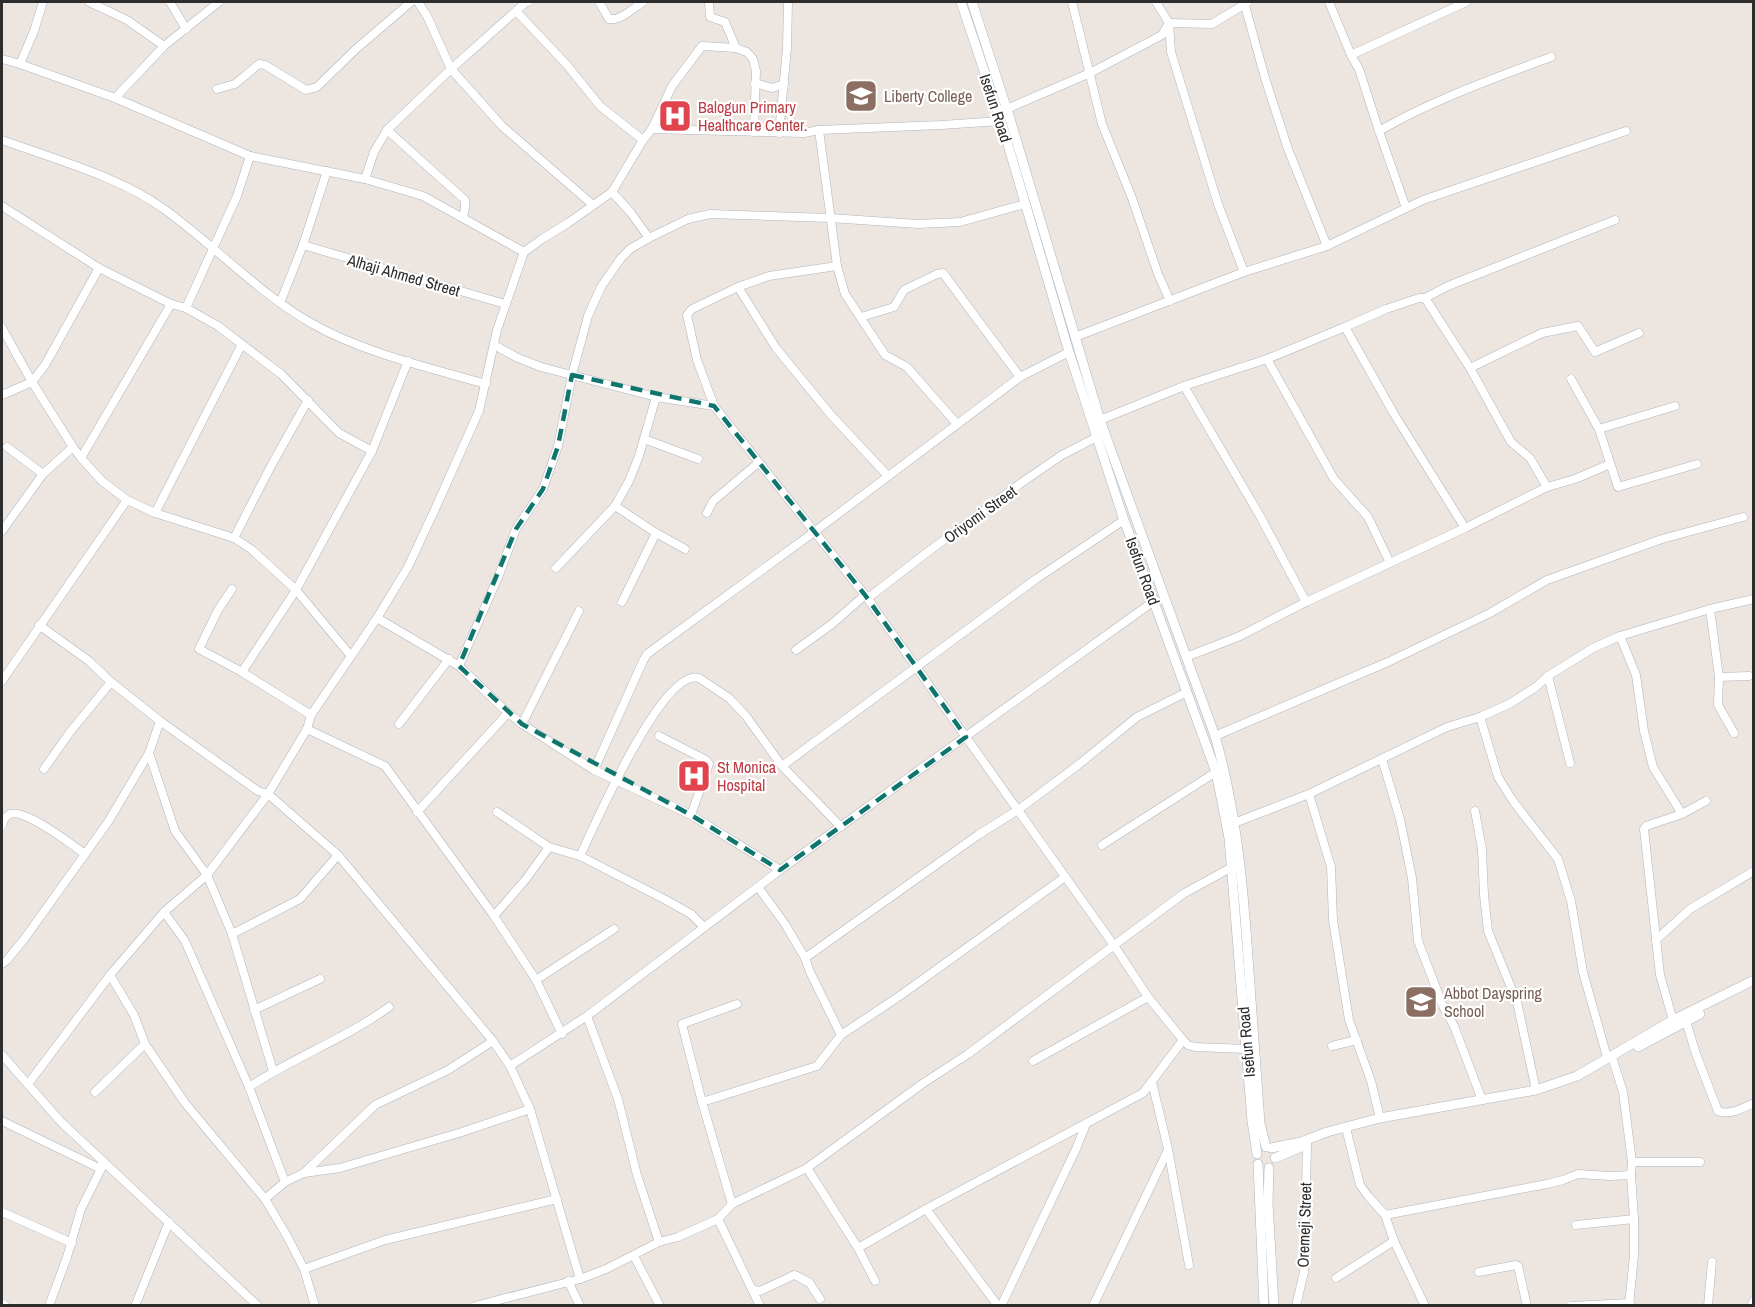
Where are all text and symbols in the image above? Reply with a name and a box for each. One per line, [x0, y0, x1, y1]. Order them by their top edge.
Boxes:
street label: Isefun Road [975, 71, 1017, 145]
school or university icon: Liberty College [843, 78, 879, 114]
place label: Liberty College [884, 85, 972, 107]
place label: Balogun Primary Healthcare Center. [698, 96, 807, 136]
hospital icon: Balogun Primary Healthcare Center. [657, 98, 693, 134]
street label: Alhaji Ahmed Street [344, 248, 463, 302]
street label: Oriyomi Street [939, 480, 1021, 548]
street label: Isefun Road [1121, 534, 1165, 608]
place label: St Monica Hospital [717, 756, 777, 796]
hospital icon: St Monica Hospital [676, 758, 712, 794]
place label: Abbot Dayspring School [1443, 982, 1542, 1022]
school or university icon: Abbot Dayspring School [1403, 984, 1439, 1020]
street label: Isefun Road [1232, 1006, 1260, 1078]
street label: Oremeji Street [1292, 1182, 1316, 1268]

